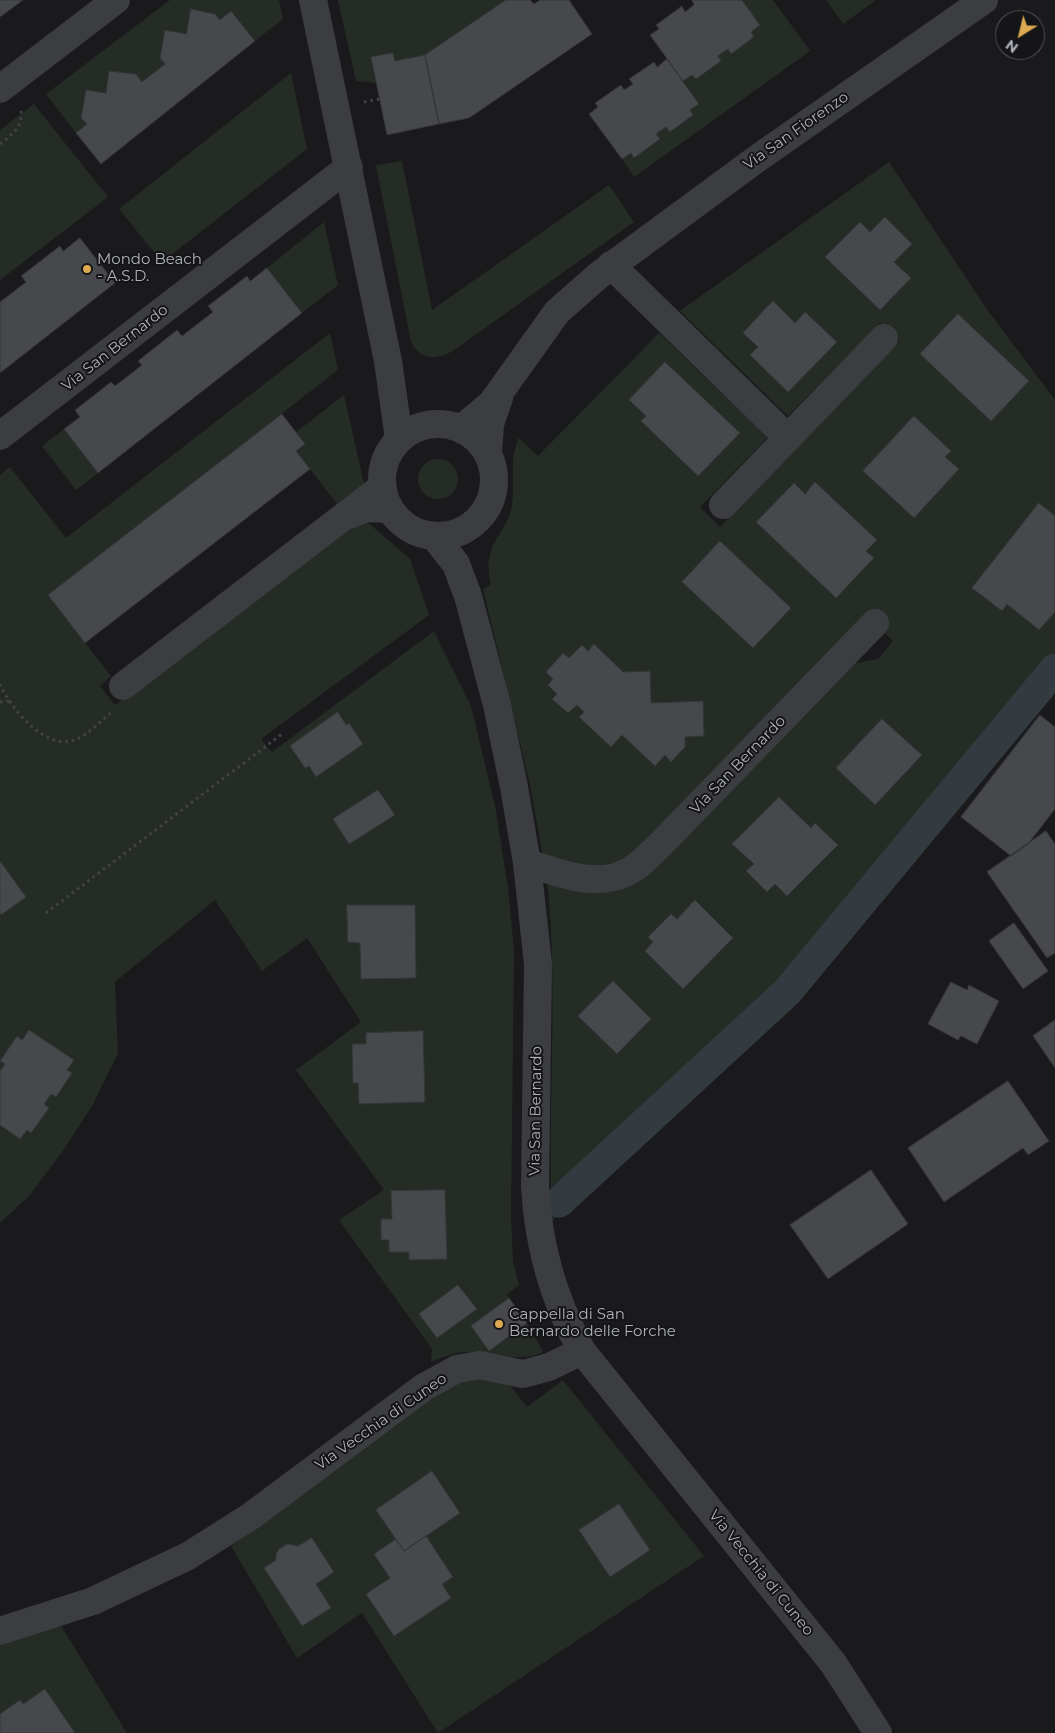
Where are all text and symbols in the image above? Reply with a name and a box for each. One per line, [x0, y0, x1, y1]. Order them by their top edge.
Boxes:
north arrow [995, 10, 1045, 60]
text: N [1002, 36, 1022, 57]
street label: Via San Fiorenzo [740, 88, 852, 174]
place label: Mondo Beach - A.S.D. [97, 251, 202, 286]
marker: Mondo Beach - A.S.D. [81, 263, 93, 275]
street label: Via San Bernardo [58, 301, 172, 395]
street label: Via San Bernardo [686, 712, 790, 818]
street label: Via San Bernardo [526, 1046, 546, 1176]
place label: Cappella di San Bernardo delle Forche [509, 1306, 676, 1341]
marker: Cappella di San Bernardo delle Forche [493, 1318, 505, 1330]
street label: Via Vecchia di Cuneo [312, 1370, 450, 1474]
street label: Via Vecchia di Cuneo [705, 1507, 817, 1639]

